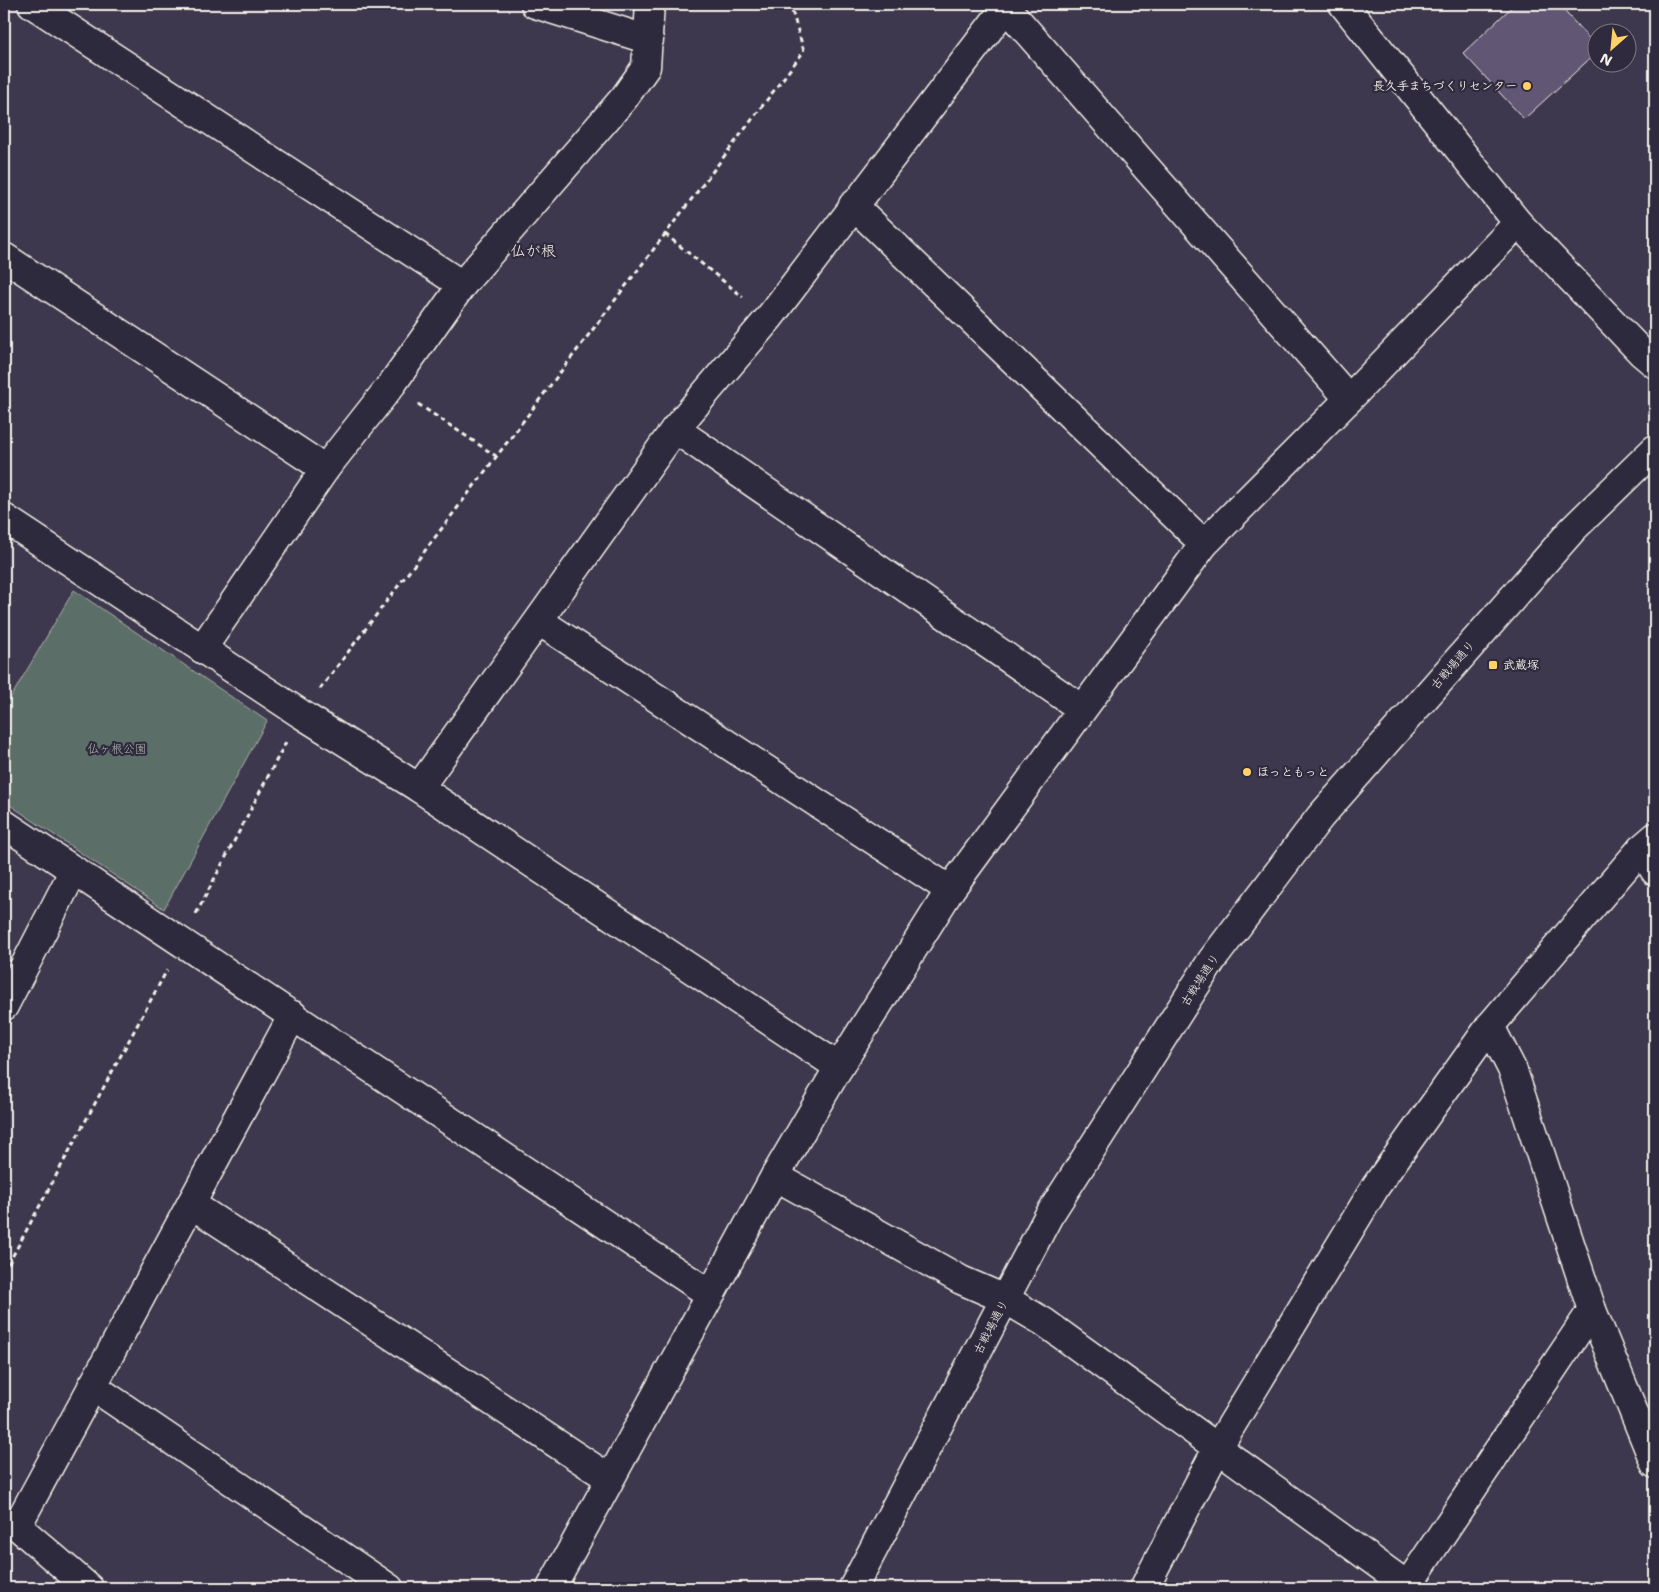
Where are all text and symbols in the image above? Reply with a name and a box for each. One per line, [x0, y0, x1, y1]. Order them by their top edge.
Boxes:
north arrow [1586, 22, 1636, 72]
text: N [1597, 49, 1615, 70]
place label: 長久手まちづくりセンター [1373, 78, 1517, 94]
marker: 長久手まちづくりセンター [1521, 80, 1533, 92]
district label: 仏が根 [510, 241, 556, 261]
street label: 古戦場通り [1427, 637, 1479, 693]
place label: 武蔵塚 [1503, 657, 1539, 673]
marker: 武蔵塚 [1487, 659, 1499, 671]
park label: 仏ヶ根公園 [87, 741, 147, 757]
place label: ほっともっと [1257, 764, 1329, 780]
marker: ほっともっと [1241, 766, 1253, 778]
street label: 古戦場通り [1177, 950, 1223, 1010]
street label: 古戦場通り [970, 1297, 1012, 1357]

